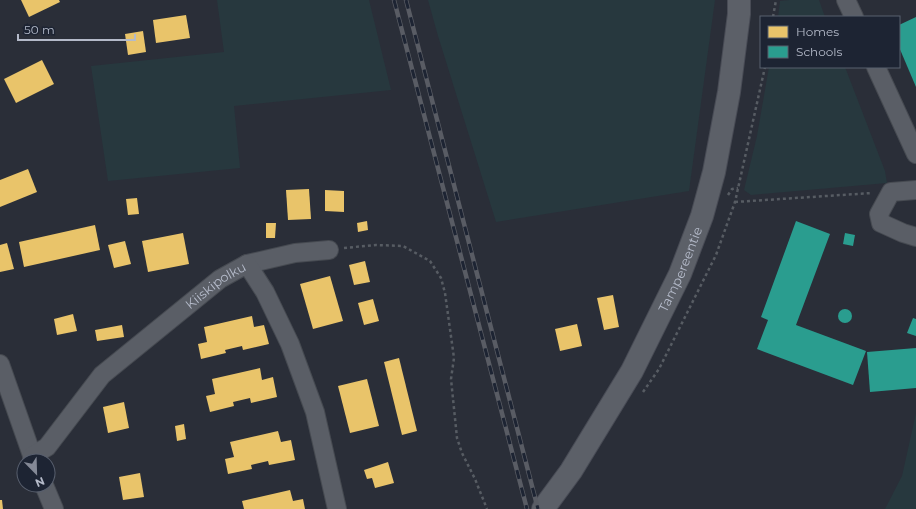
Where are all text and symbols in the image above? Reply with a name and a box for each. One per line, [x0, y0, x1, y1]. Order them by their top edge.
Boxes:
scale bar [18, 16, 135, 42]
legend [760, 16, 900, 68]
text: 50 m [24, 22, 55, 37]
text: Homes [796, 24, 839, 39]
text: Schools [796, 44, 842, 59]
street label: Tampereentie [655, 224, 705, 315]
street label: Kiiskipolku [182, 258, 249, 312]
north arrow [16, 453, 56, 493]
text: N [33, 474, 47, 490]

